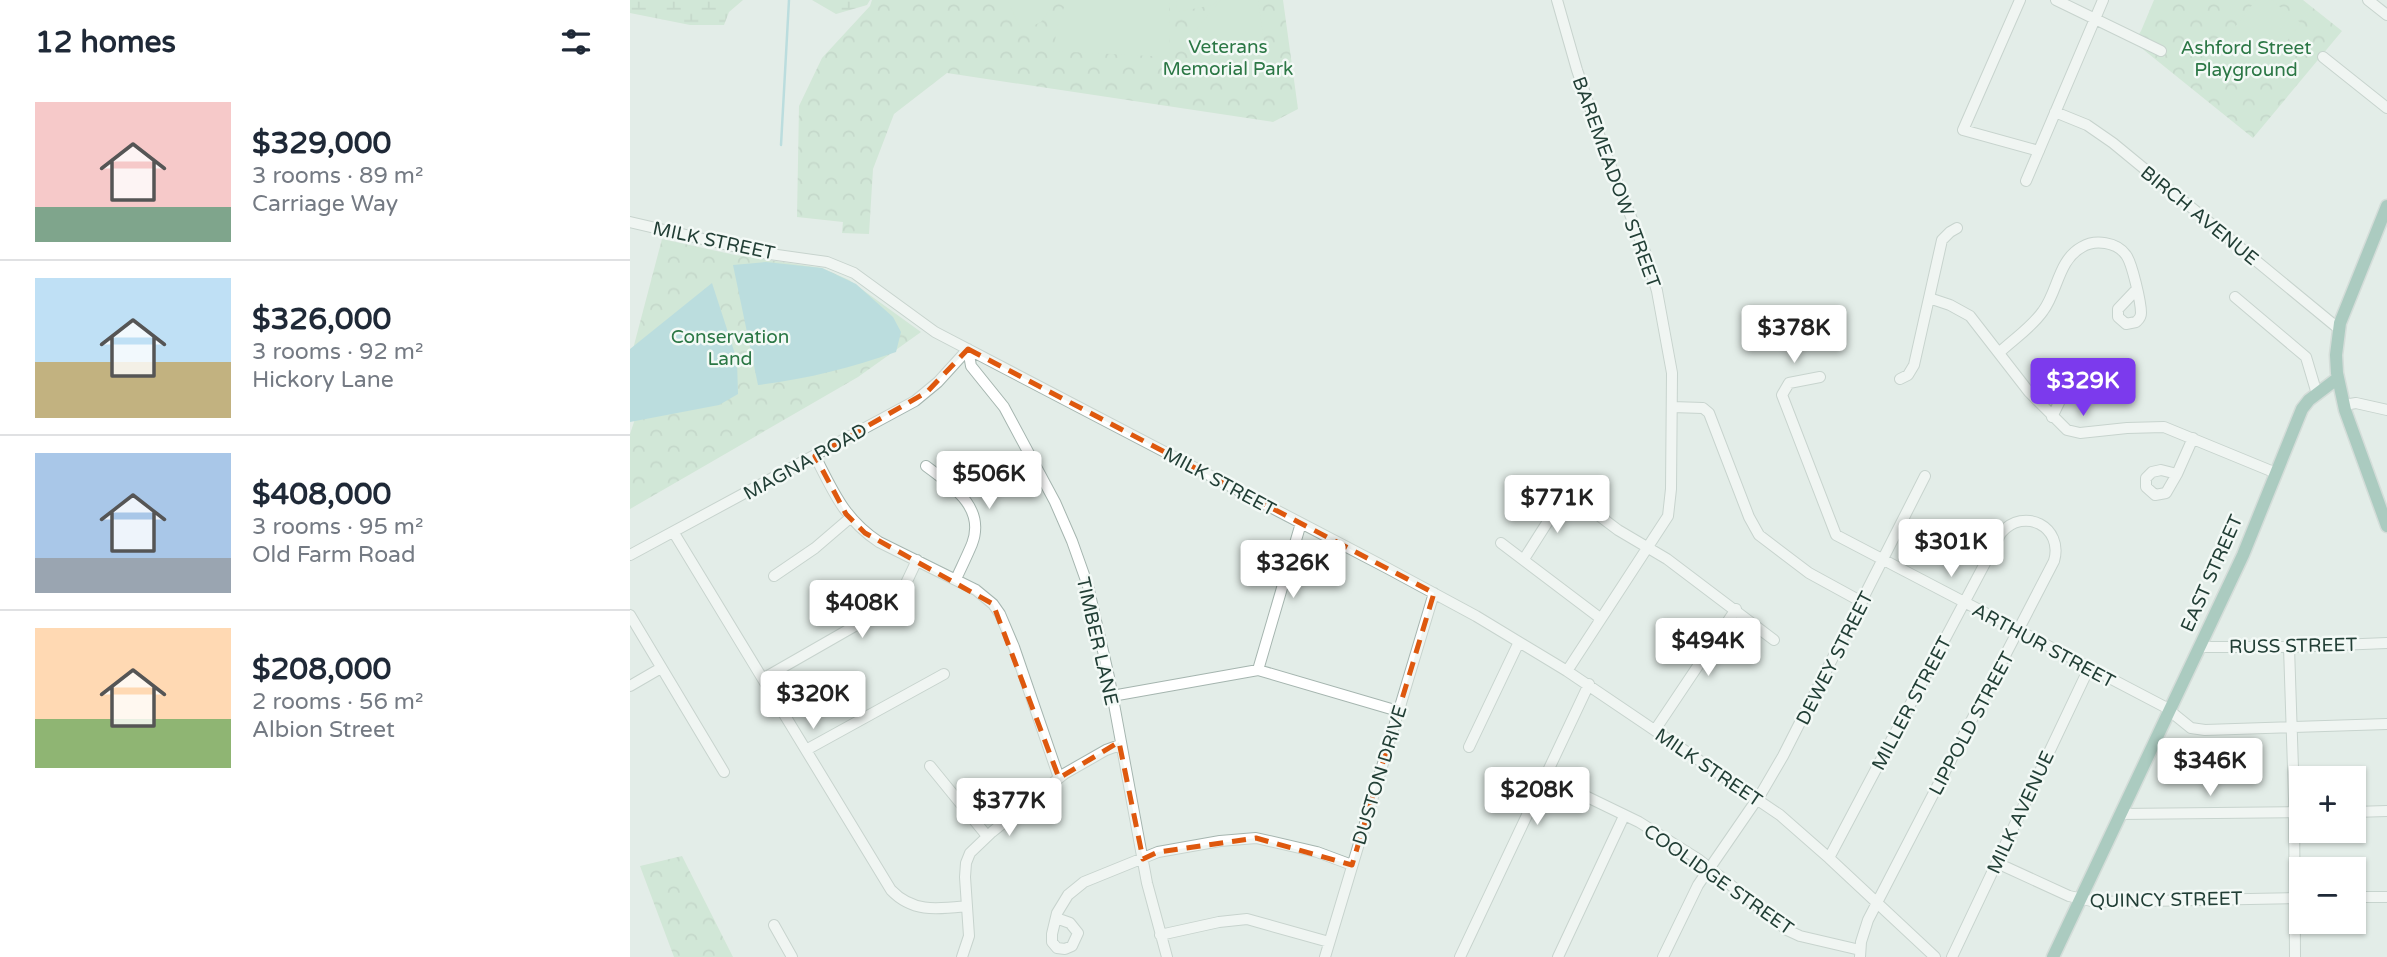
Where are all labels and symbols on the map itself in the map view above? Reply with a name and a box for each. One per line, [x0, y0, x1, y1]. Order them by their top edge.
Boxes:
park label: Veterans Memorial Park [1163, 36, 1293, 80]
park label: Ashford Street Playground [2180, 37, 2312, 81]
street label: BAREMEADOW STREET [1568, 74, 1665, 291]
street label: BIRCH AVENUE [2136, 162, 2263, 270]
street label: MILK STREET [651, 217, 777, 265]
pin: $378K [1745, 306, 1843, 365]
park label: Conservation Land [671, 326, 789, 370]
pin: $329K [2034, 358, 2132, 418]
street label: MAGNA ROAD [740, 419, 871, 505]
street label: MILK STREET [1159, 443, 1280, 521]
pin: $506K [940, 452, 1038, 511]
pin: $771K [1508, 476, 1606, 535]
street label: EAST STREET [2176, 511, 2248, 635]
pin: $301K [1902, 520, 2000, 579]
pin: $326K [1244, 540, 1342, 600]
street label: TIMBER LANE [1072, 575, 1123, 708]
pin: $408K [813, 580, 911, 640]
street label: DEWEY STREET [1792, 588, 1878, 729]
street label: ARTHUR STREET [1968, 599, 2119, 693]
pin: $494K [1659, 618, 1757, 678]
street label: MILLER STREET [1867, 633, 1957, 774]
street label: RUSS STREET [2229, 634, 2358, 658]
street label: LIPPOLD STREET [1925, 648, 2019, 799]
pin: $320K [764, 672, 862, 731]
street label: DUSTON DRIVE [1348, 703, 1412, 848]
street label: MILK STREET [1651, 724, 1766, 812]
pin: $346K [2161, 738, 2259, 798]
street label: MILK AVENUE [1983, 748, 2059, 877]
pin: $208K [1488, 768, 1586, 827]
pin: $377K [960, 778, 1058, 838]
street label: COOLIDGE STREET [1639, 820, 1798, 940]
street label: QUINCY STREET [2089, 888, 2243, 912]

